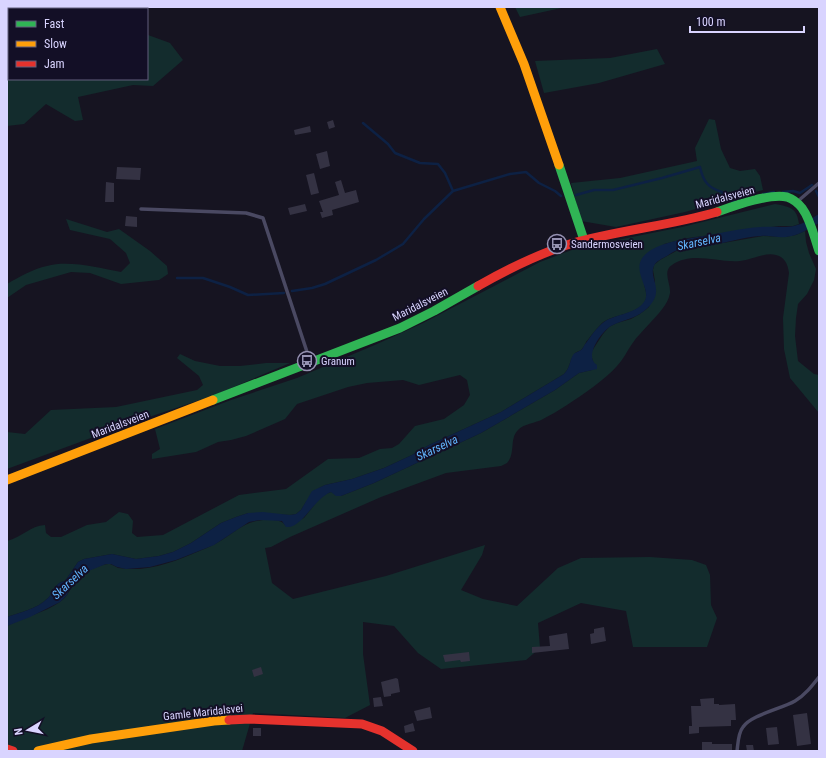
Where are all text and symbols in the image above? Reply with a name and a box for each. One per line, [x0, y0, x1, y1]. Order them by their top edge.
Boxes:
legend [8, 8, 148, 80]
scale bar [690, 8, 804, 34]
text: 100 m [696, 15, 726, 29]
text: Fast [44, 17, 65, 31]
text: Slow [44, 37, 67, 51]
text: Jam [44, 57, 65, 71]
street label: Maridalsveien [694, 183, 756, 212]
water label: Skarselva [676, 231, 722, 253]
bus stop icon: Sandermosveien [546, 233, 568, 255]
place label: Sandermosveien [571, 238, 643, 251]
street label: Maridalsveien [390, 285, 450, 324]
bus stop icon: Granum [296, 350, 318, 372]
place label: Granum [321, 355, 355, 368]
street label: Maridalsveien [90, 408, 151, 441]
water label: Skarselva [414, 432, 460, 464]
water label: Skarselva [49, 562, 91, 602]
street label: Gamle Maridalsvei [162, 702, 244, 723]
north arrow [8, 710, 48, 750]
text: N [12, 727, 26, 736]

